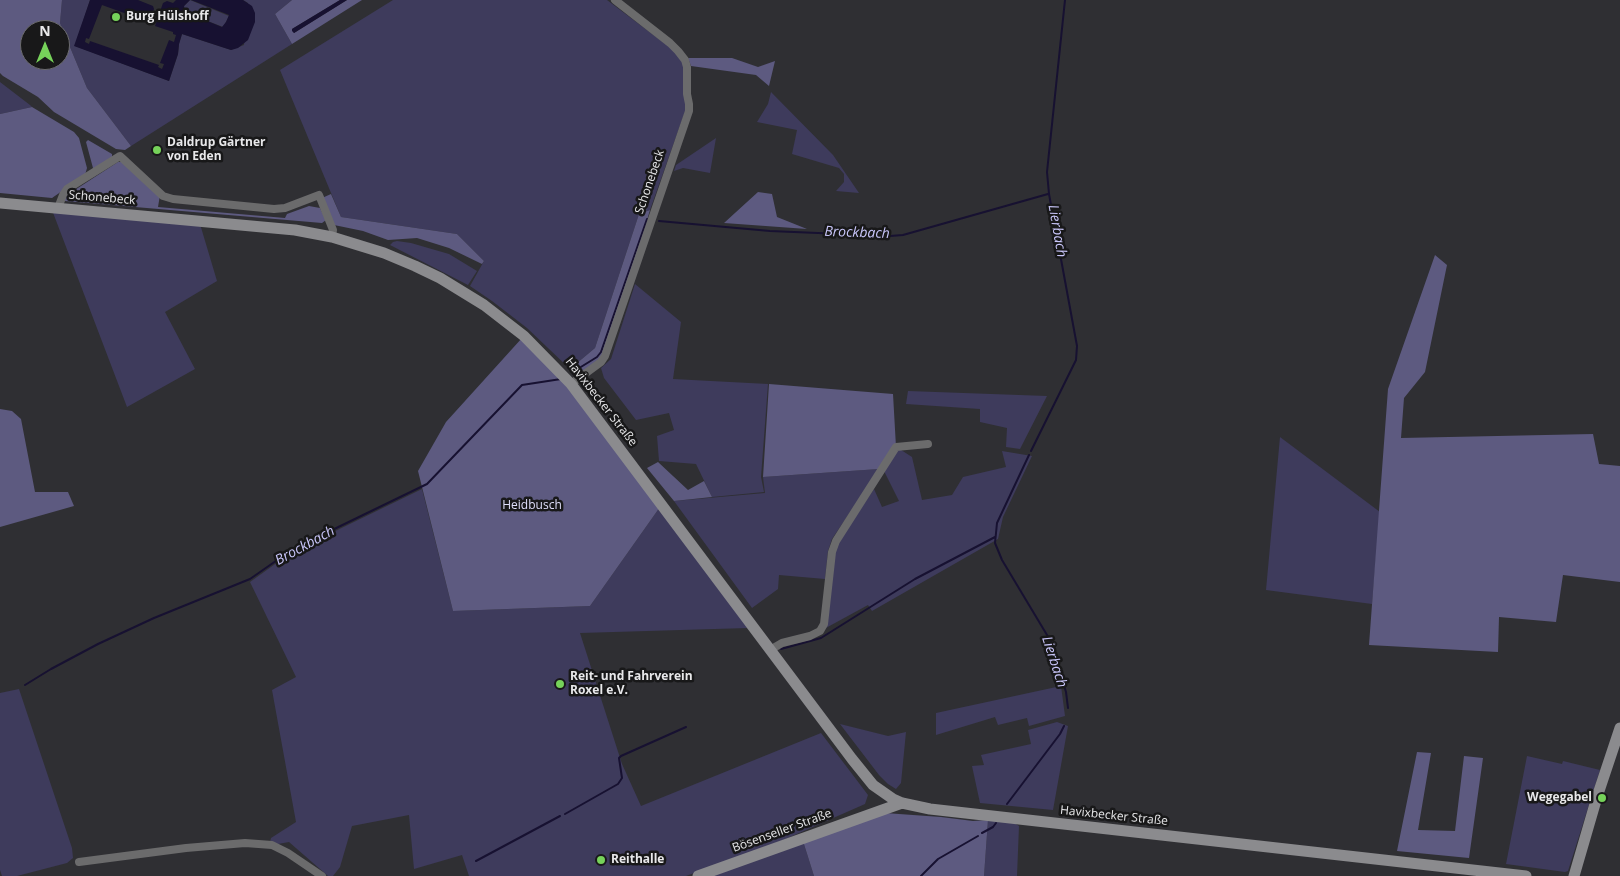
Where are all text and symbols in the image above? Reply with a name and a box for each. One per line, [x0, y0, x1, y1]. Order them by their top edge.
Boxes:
place label: Burg Hülshoff [126, 10, 209, 24]
marker: Burg Hülshoff [110, 11, 122, 23]
north arrow [20, 20, 70, 70]
text: N [39, 21, 51, 40]
place label: Daldrup Gärtner von Eden [167, 136, 265, 164]
marker: Daldrup Gärtner von Eden [151, 144, 163, 156]
street label: Schonebeck [632, 148, 668, 216]
street label: Schonebeck [68, 188, 136, 208]
water label: Lierbach [1044, 203, 1070, 259]
water label: Brockbach [824, 223, 890, 243]
street label: Havixbecker Straße [562, 355, 640, 449]
park label: Heidbusch [502, 499, 562, 513]
water label: Brockbach [272, 523, 338, 569]
water label: Lierbach [1038, 634, 1070, 690]
place label: Reit- und Fahrverein Roxel e.V. [570, 670, 693, 698]
marker: Reit- und Fahrverein Roxel e.V. [554, 678, 566, 690]
place label: Wegegabel [1527, 791, 1592, 805]
marker: Wegegabel [1596, 792, 1608, 804]
street label: Havixbecker Straße [1059, 803, 1169, 829]
street label: Bösenseller Straße [730, 806, 834, 856]
place label: Reithalle [611, 853, 664, 867]
marker: Reithalle [595, 854, 607, 866]

